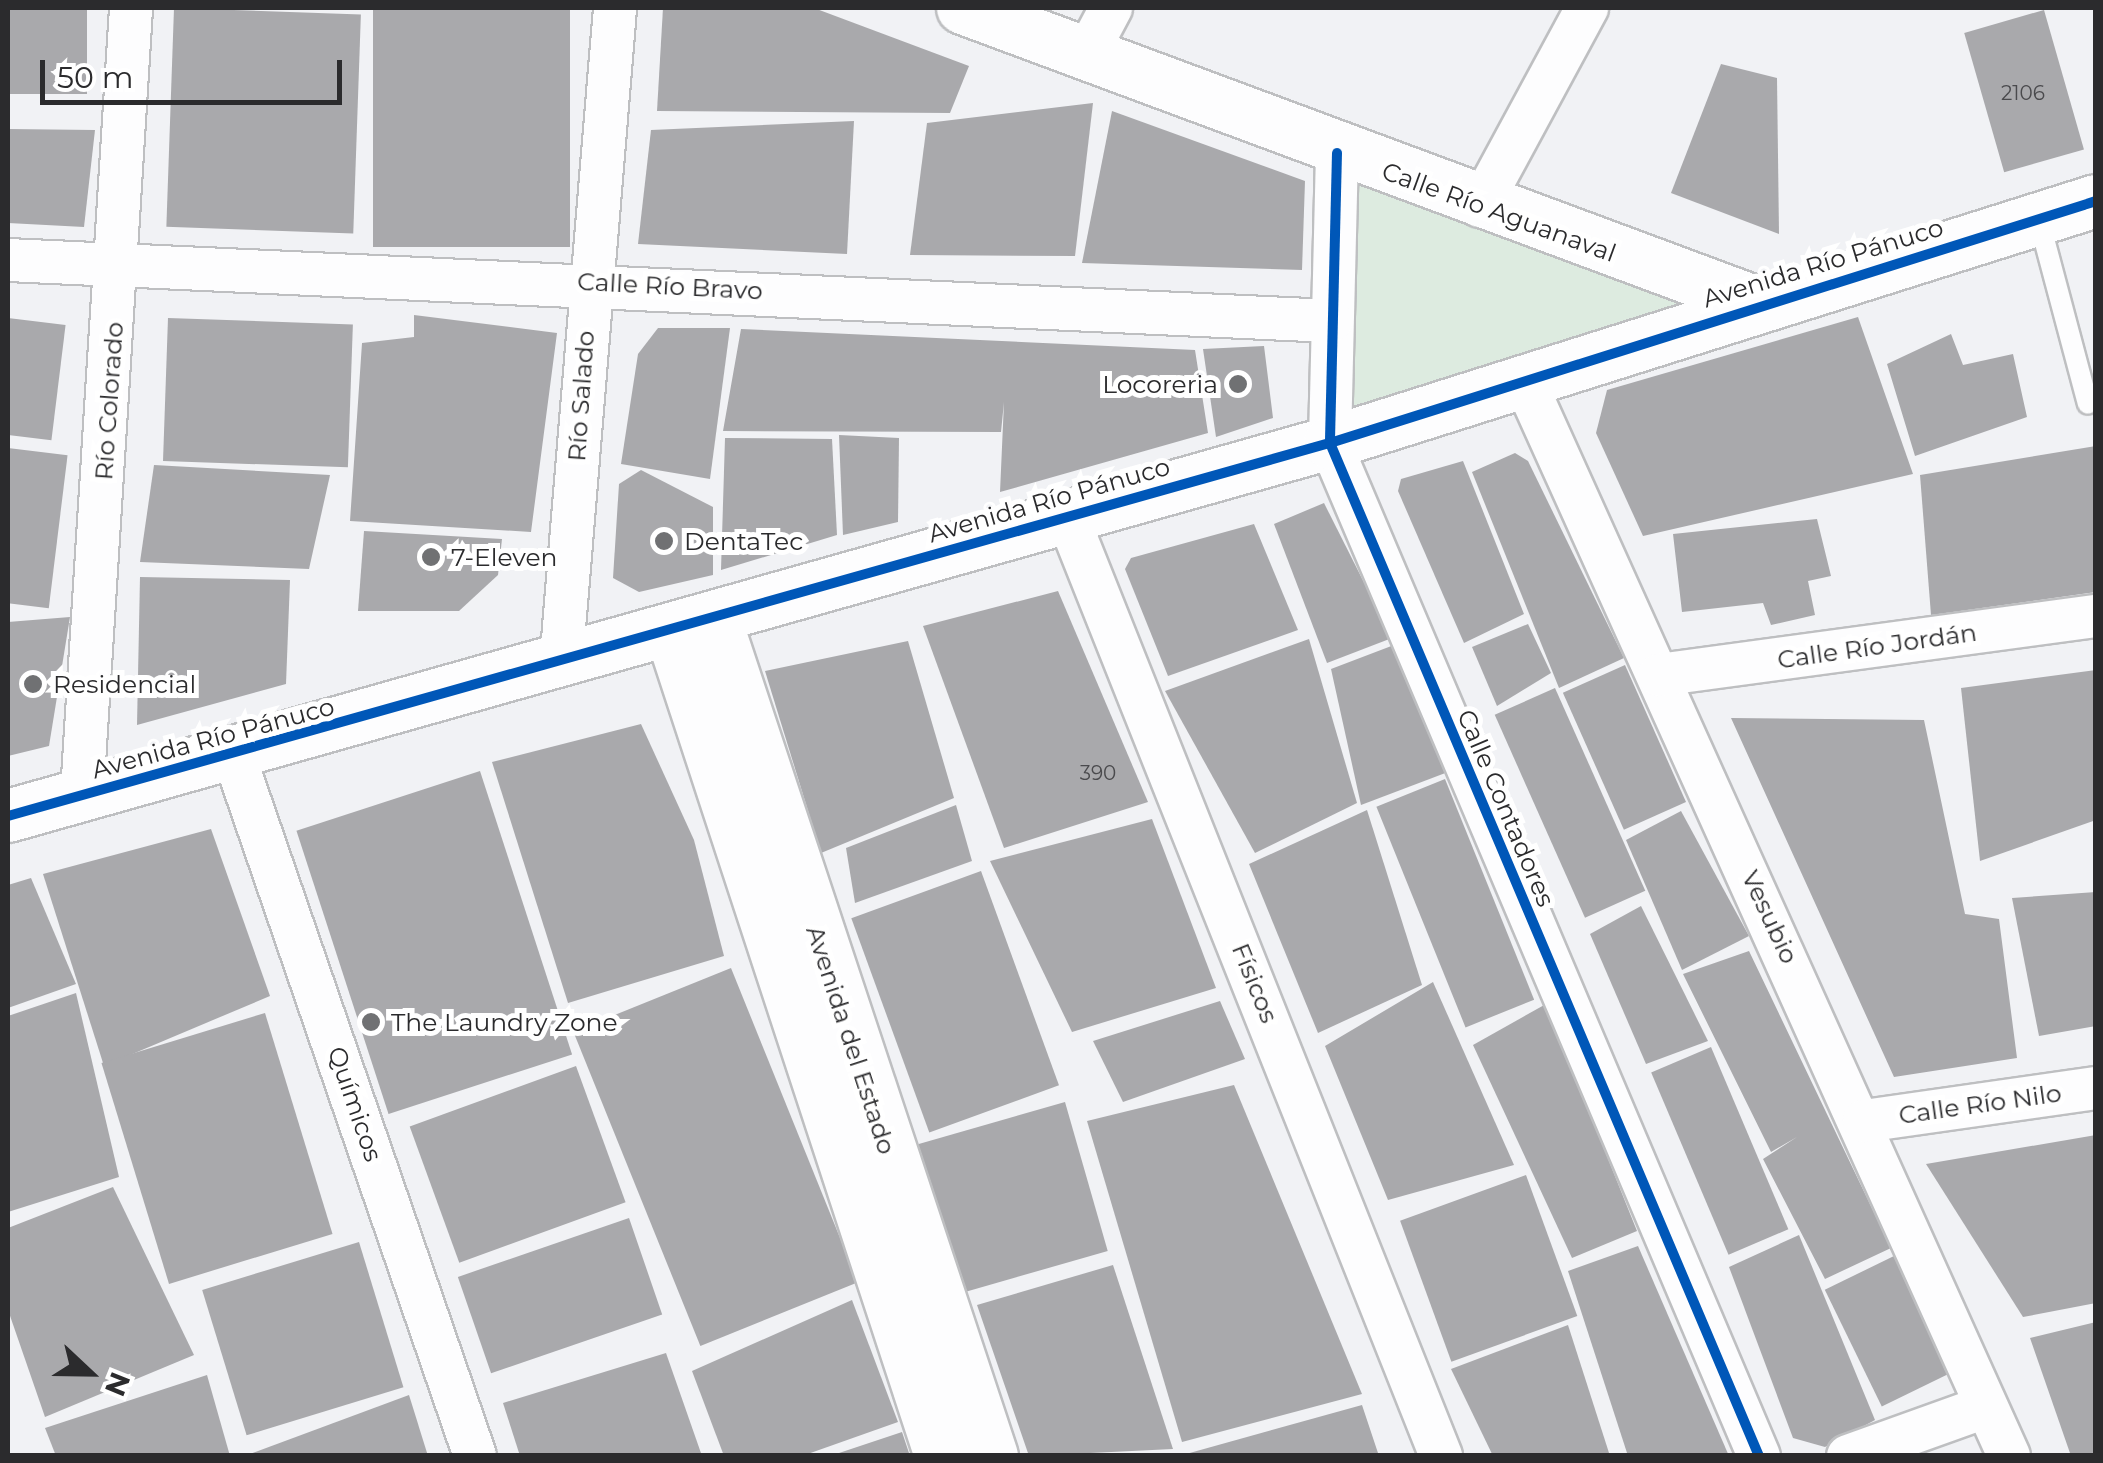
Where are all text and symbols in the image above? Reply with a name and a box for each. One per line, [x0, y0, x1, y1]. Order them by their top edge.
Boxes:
scale bar [45, 40, 348, 102]
text: 50 m [57, 59, 134, 96]
house number: 2106 [2001, 81, 2045, 105]
street label: Calle Río Aguanaval [1378, 156, 1620, 268]
street label: Avenida Río Pánuco [1699, 212, 1947, 314]
street label: Calle Río Bravo [577, 266, 763, 306]
street label: Río Colorado [89, 321, 129, 481]
street label: Río Salado [561, 329, 601, 463]
place label: Locoreria [1102, 369, 1218, 399]
marker: Locoreria [1227, 373, 1249, 395]
street label: Avenida Río Pánuco [925, 451, 1173, 549]
place label: DentaTec [684, 526, 803, 556]
marker: DentaTec [653, 530, 675, 552]
place label: 7-Eleven [451, 542, 557, 572]
marker: 7-Eleven [420, 546, 442, 568]
street label: Calle Río Jordán [1775, 617, 1979, 675]
place label: Residencial [53, 669, 196, 699]
marker: Residencial [22, 673, 44, 695]
street label: Avenida Río Pánuco [88, 691, 338, 785]
street label: Calle Contadores [1451, 705, 1561, 911]
house number: 390 [1080, 761, 1116, 785]
street label: Vesubio [1735, 866, 1805, 968]
street label: Avenida del Estado [800, 922, 902, 1158]
street label: Físicos [1226, 939, 1284, 1027]
place label: The Laundry Zone [391, 1007, 618, 1037]
marker: The Laundry Zone [360, 1011, 382, 1033]
street label: Químicos [321, 1043, 389, 1165]
street label: Calle Río Nilo [1897, 1078, 2063, 1130]
north arrow [40, 1323, 140, 1423]
text: N [98, 1367, 138, 1401]

